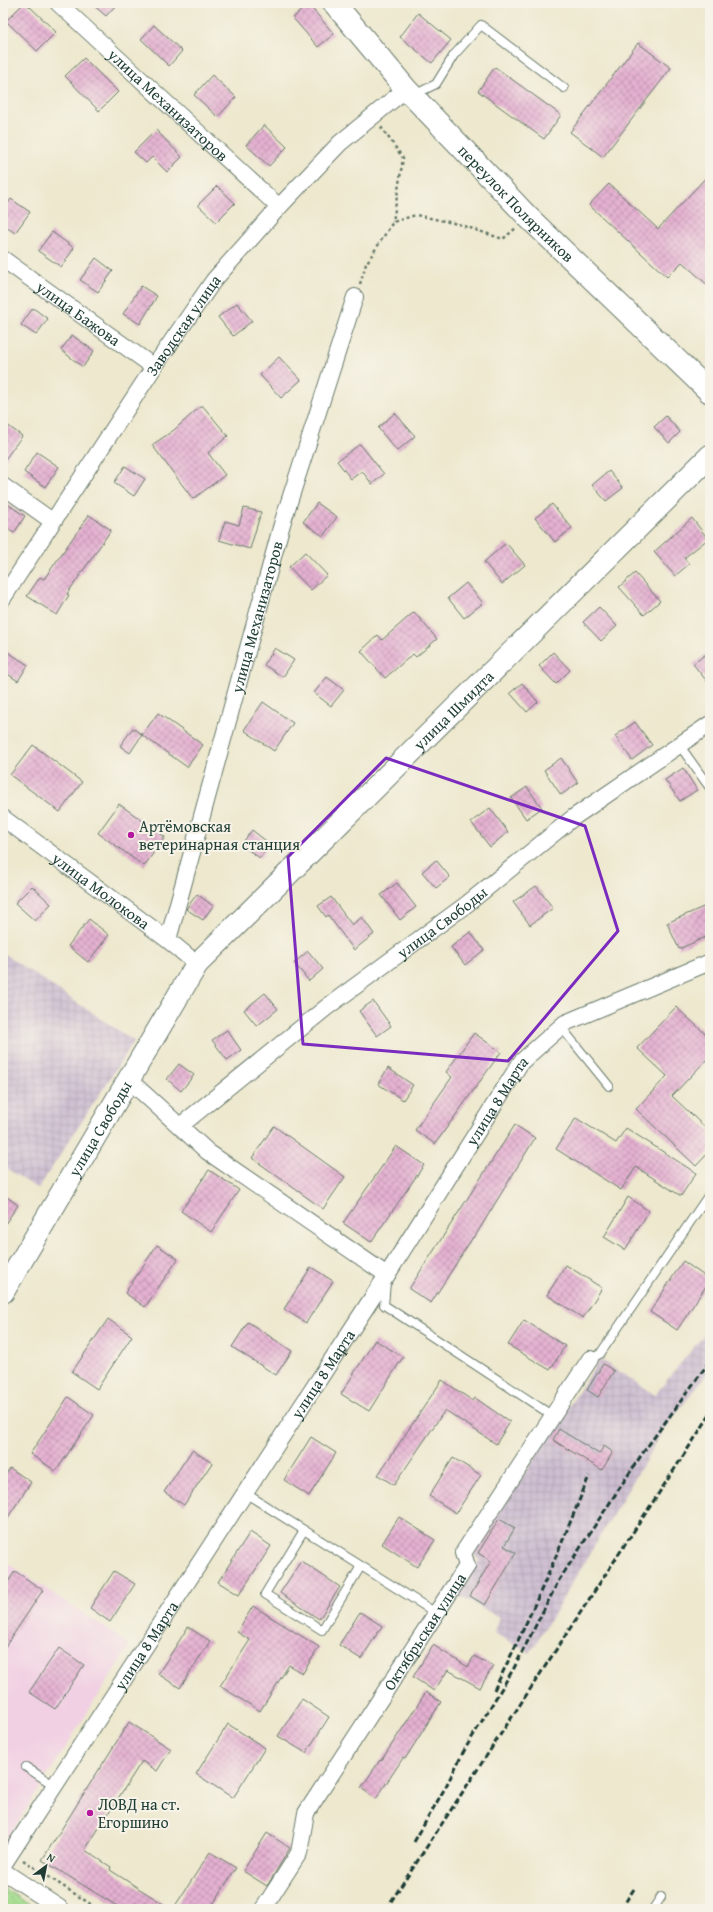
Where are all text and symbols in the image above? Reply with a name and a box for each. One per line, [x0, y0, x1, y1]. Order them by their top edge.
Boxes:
street label: улица Механизаторов [102, 42, 234, 167]
street label: переулок Полярников [453, 139, 580, 268]
street label: Заводская улица [139, 268, 226, 380]
street label: улица Бажова [31, 274, 126, 352]
street label: улица Механизаторов [224, 538, 289, 697]
street label: улица Шмидта [407, 664, 500, 756]
place label: Артёмовская ветеринарная станция [139, 814, 300, 856]
marker: Артёмовская ветеринарная станция [126, 830, 136, 840]
street label: улица Молокова [46, 846, 155, 935]
street label: улица Свободы [391, 880, 492, 965]
street label: улица 8 Марта [459, 1049, 533, 1151]
street label: улица Свободы [61, 1076, 137, 1182]
street label: улица 8 Марта [284, 1324, 361, 1424]
street label: Октябрьская улица [377, 1567, 472, 1695]
street label: улица 8 Марта [107, 1596, 184, 1696]
place label: ЛОВД на ст. Егоршино [98, 1792, 180, 1834]
marker: ЛОВД на ст. Егоршино [85, 1808, 95, 1818]
north arrow [26, 1846, 66, 1886]
text: N [44, 1849, 59, 1867]

